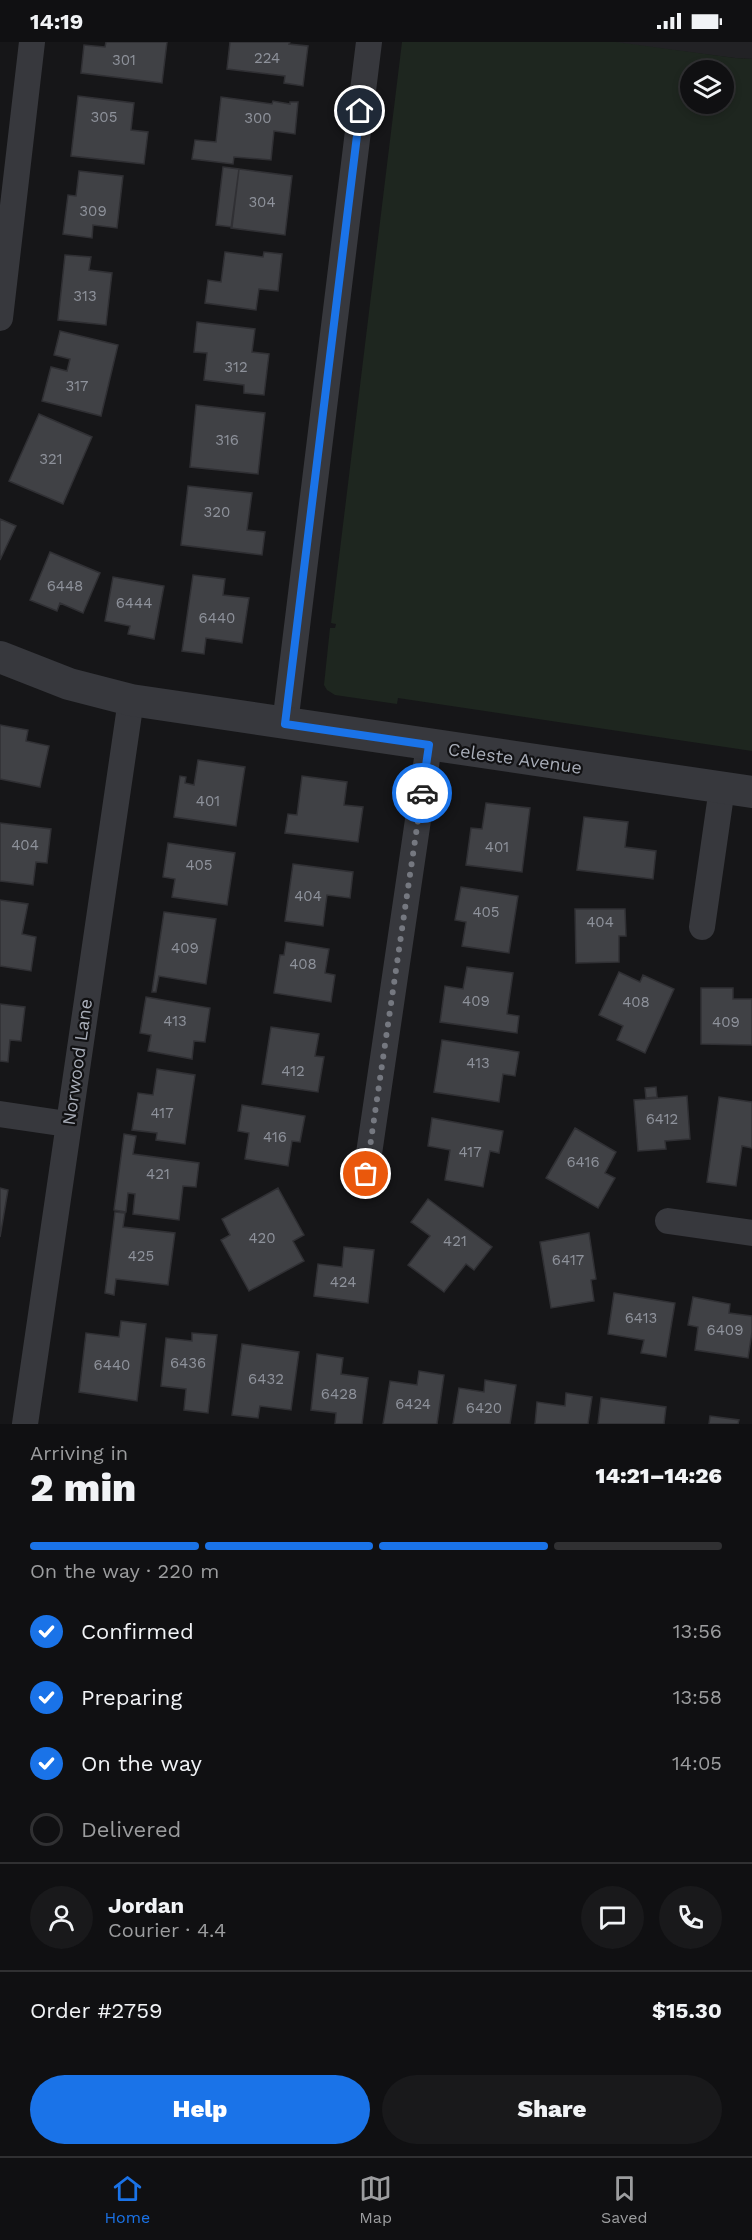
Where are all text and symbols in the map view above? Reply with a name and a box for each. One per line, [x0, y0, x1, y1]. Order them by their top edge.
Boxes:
text: 14:19 [30, 9, 83, 34]
house number: 224 [254, 49, 280, 67]
house number: 301 [112, 51, 136, 69]
map controls [680, 60, 734, 114]
button: layers [680, 60, 734, 114]
pin [334, 85, 385, 136]
icon: home [343, 94, 376, 127]
house number: 305 [91, 108, 117, 126]
house number: 300 [244, 109, 272, 127]
house number: 304 [248, 193, 276, 211]
house number: 309 [79, 202, 107, 220]
house number: 313 [73, 287, 97, 305]
house number: 312 [224, 358, 248, 376]
house number: 317 [65, 377, 89, 395]
house number: 316 [215, 431, 239, 449]
house number: 321 [39, 450, 63, 468]
house number: 320 [204, 503, 230, 521]
house number: 6448 [47, 577, 83, 595]
house number: 6444 [116, 594, 152, 612]
house number: 6440 [199, 609, 235, 627]
street label: Celeste Avenue [447, 738, 583, 778]
courier [392, 763, 452, 823]
icon: car [406, 777, 439, 810]
house number: 401 [196, 792, 220, 810]
house number: 404 [11, 836, 39, 854]
house number: 401 [485, 838, 509, 856]
house number: 405 [185, 856, 213, 874]
house number: 404 [294, 887, 322, 905]
house number: 405 [472, 903, 500, 921]
house number: 404 [586, 913, 614, 931]
house number: 409 [171, 939, 199, 957]
house number: 408 [289, 955, 317, 973]
house number: 409 [462, 992, 490, 1010]
house number: 408 [622, 993, 650, 1011]
street label: Norwood Lane [58, 997, 96, 1127]
house number: 413 [163, 1012, 187, 1030]
house number: 409 [712, 1013, 740, 1031]
house number: 413 [466, 1054, 490, 1072]
house number: 412 [281, 1062, 305, 1080]
house number: 417 [150, 1104, 174, 1122]
house number: 6412 [646, 1110, 678, 1128]
house number: 416 [263, 1128, 287, 1146]
house number: 417 [458, 1143, 482, 1161]
pin [340, 1148, 391, 1199]
house number: 6416 [566, 1153, 600, 1171]
icon: bag [349, 1157, 382, 1190]
house number: 421 [146, 1165, 170, 1183]
house number: 420 [248, 1229, 276, 1247]
house number: 421 [443, 1232, 467, 1250]
house number: 425 [128, 1247, 154, 1265]
house number: 6417 [552, 1251, 584, 1269]
house number: 424 [330, 1273, 356, 1291]
house number: 6413 [625, 1309, 657, 1327]
house number: 6409 [707, 1321, 743, 1339]
house number: 6436 [170, 1354, 206, 1372]
house number: 6440 [94, 1356, 130, 1374]
house number: 6432 [248, 1370, 284, 1388]
house number: 6428 [321, 1385, 357, 1403]
house number: 6424 [395, 1395, 431, 1413]
house number: 6420 [466, 1399, 502, 1417]
text: Arriving in [30, 1441, 128, 1465]
text: 14:21–14:26 [596, 1463, 722, 1488]
text: 2 min [30, 1465, 136, 1510]
text: On the way · 220 m [30, 1559, 219, 1583]
icon: check [30, 1615, 63, 1648]
text: Confirmed [81, 1619, 194, 1644]
text: 13:56 [673, 1619, 722, 1643]
icon: check [30, 1681, 63, 1714]
text: Preparing [81, 1685, 182, 1710]
text: 13:58 [673, 1685, 722, 1709]
icon: check [30, 1747, 63, 1780]
text: On the way [81, 1751, 202, 1776]
text: 14:05 [672, 1751, 722, 1775]
text: Delivered [81, 1817, 181, 1842]
button: person [30, 1886, 93, 1949]
button: chat [581, 1886, 644, 1949]
button: phone [659, 1886, 722, 1949]
text: Jordan [108, 1893, 184, 1918]
text: Courier · 4.4 [108, 1918, 226, 1942]
text: Order #2759 [30, 1998, 163, 2023]
text: $15.30 [652, 1998, 722, 2023]
button: Help [30, 2075, 370, 2144]
button: Share [382, 2075, 722, 2144]
tab: Home [104, 2172, 150, 2227]
tab: Map [359, 2172, 392, 2227]
tab: Saved [601, 2172, 648, 2227]

